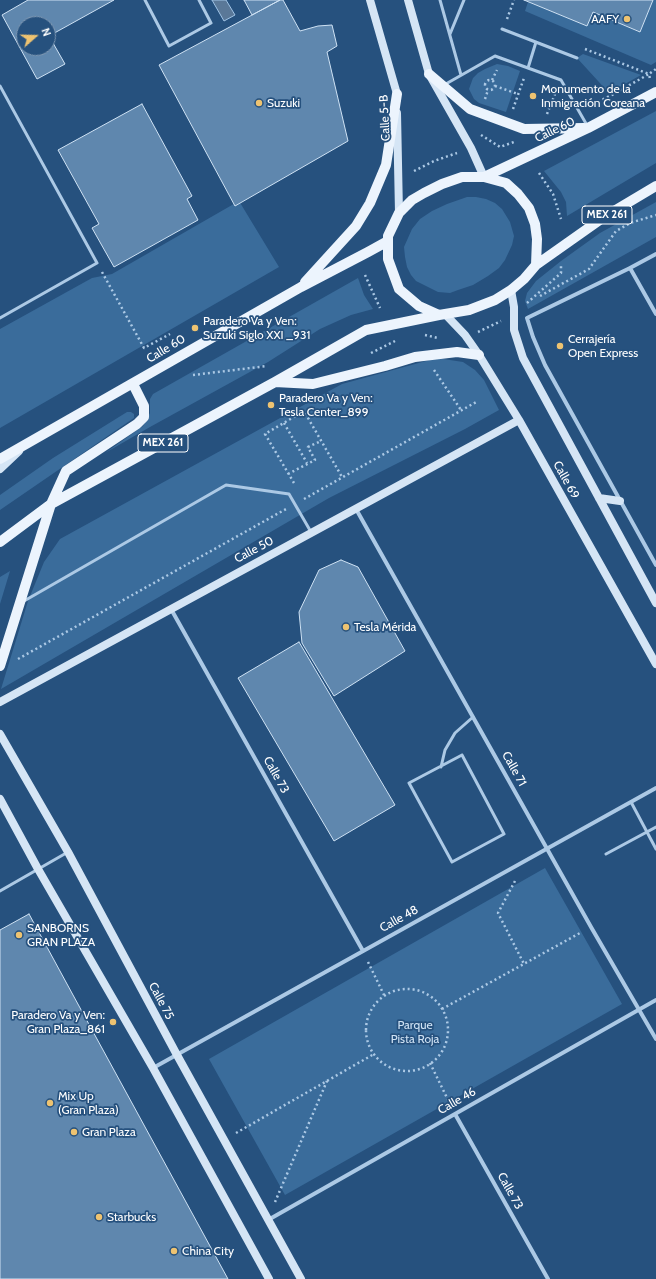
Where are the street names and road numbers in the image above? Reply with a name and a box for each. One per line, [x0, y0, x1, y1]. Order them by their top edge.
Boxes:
street label: Calle 5-B [377, 94, 393, 142]
street label: Calle 60 [533, 114, 577, 146]
road number: MEX 261 [582, 206, 632, 224]
street label: Calle 60 [144, 332, 188, 366]
road number: MEX 261 [138, 434, 188, 452]
street label: Calle 69 [550, 458, 582, 502]
street label: Calle 50 [232, 534, 276, 566]
street label: Calle 71 [499, 749, 529, 789]
street label: Calle 73 [260, 754, 292, 796]
street label: Calle 48 [377, 903, 421, 935]
street label: Calle 75 [145, 980, 177, 1022]
street label: Calle 46 [435, 1084, 479, 1118]
street label: Calle 73 [494, 1170, 526, 1212]

